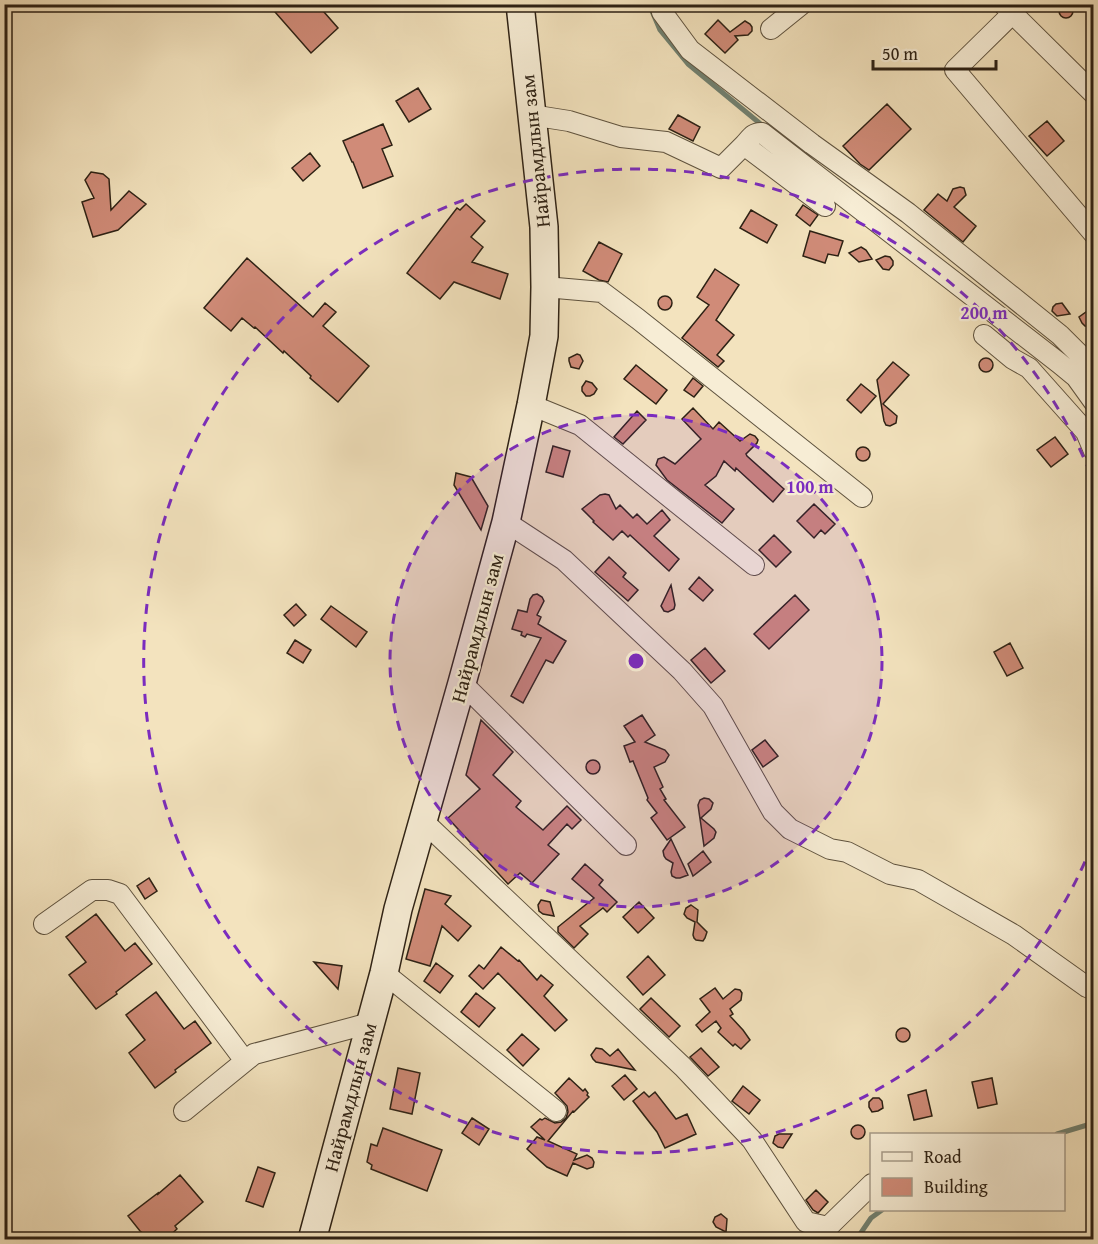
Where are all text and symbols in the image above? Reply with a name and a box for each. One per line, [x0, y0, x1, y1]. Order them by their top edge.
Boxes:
scale bar [873, 33, 996, 71]
text: 50 m [882, 40, 918, 67]
street label: Найрамдлын зам [512, 73, 557, 229]
text: 200 m [960, 299, 1008, 326]
text: 100 m [786, 473, 834, 500]
street label: Найрамдлын зам [443, 550, 510, 706]
centre of rings [626, 651, 646, 671]
street label: Найрамдлын зам [316, 1019, 383, 1175]
legend [870, 1133, 1065, 1211]
text: Road [924, 1143, 962, 1170]
text: Building [924, 1173, 988, 1200]

